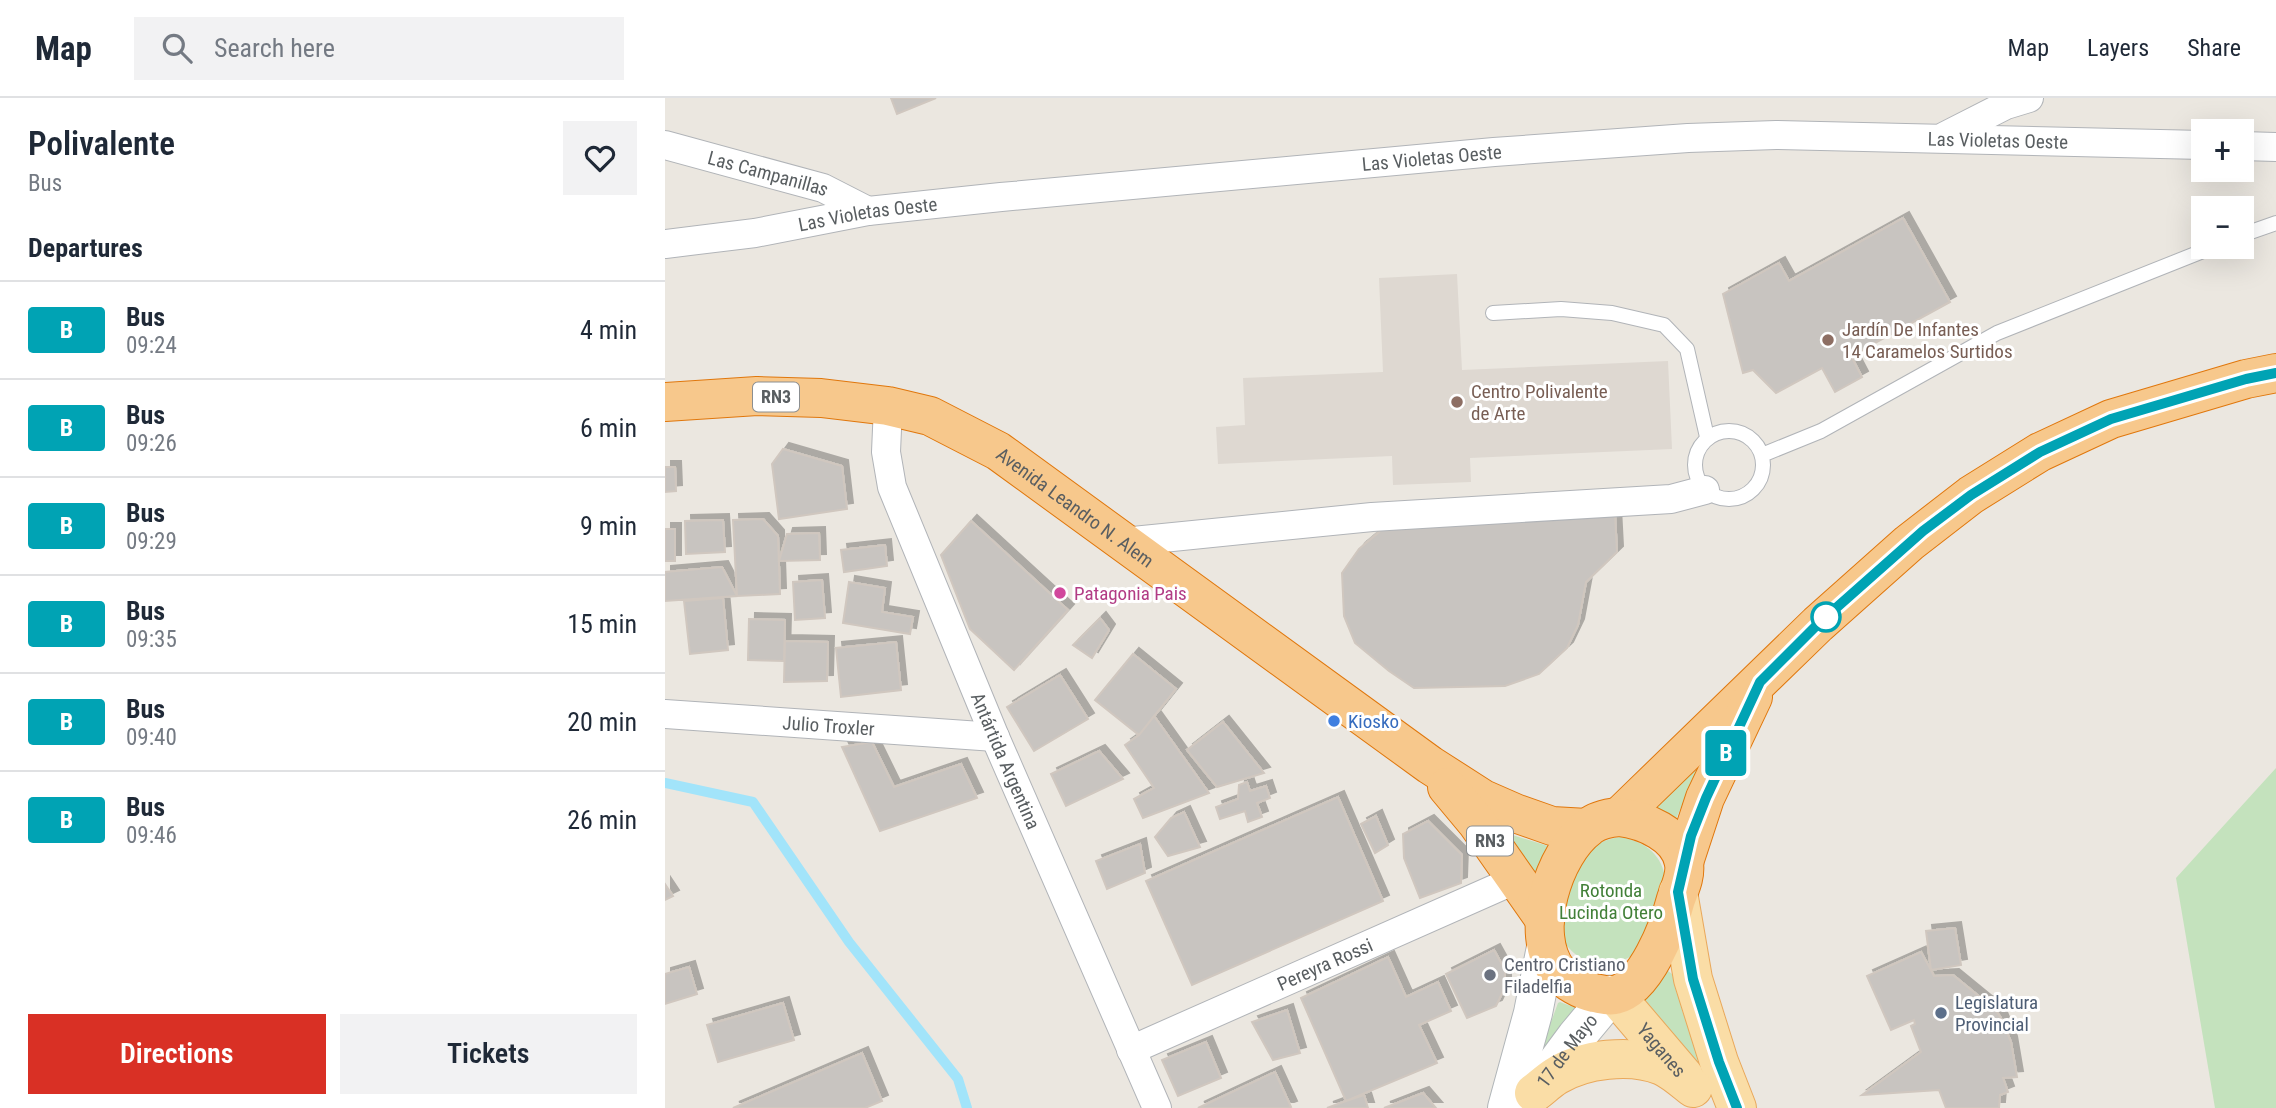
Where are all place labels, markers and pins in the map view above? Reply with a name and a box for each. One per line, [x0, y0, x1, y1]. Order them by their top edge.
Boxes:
place label: Jardín De Infantes 14 Caramelos Surtidos [1842, 318, 2013, 363]
marker: Jardín De Infantes 14 Caramelos Surtidos [1820, 332, 1836, 348]
place label: Centro Polivalente de Arte [1471, 380, 1608, 425]
marker: Centro Polivalente de Arte [1449, 394, 1465, 410]
place label: Patagonia Pais [1074, 582, 1187, 605]
marker: Patagonia Pais [1052, 585, 1068, 601]
unlabelled marker [1811, 602, 1841, 632]
place label: Kiosko [1348, 710, 1399, 733]
marker: Kiosko [1326, 713, 1342, 729]
place label: Centro Cristiano Filadelfia [1504, 953, 1625, 998]
marker: Centro Cristiano Filadelfia [1482, 967, 1498, 983]
place label: Legislatura Provincial [1955, 991, 2038, 1036]
marker: Legislatura Provincial [1933, 1005, 1949, 1021]

